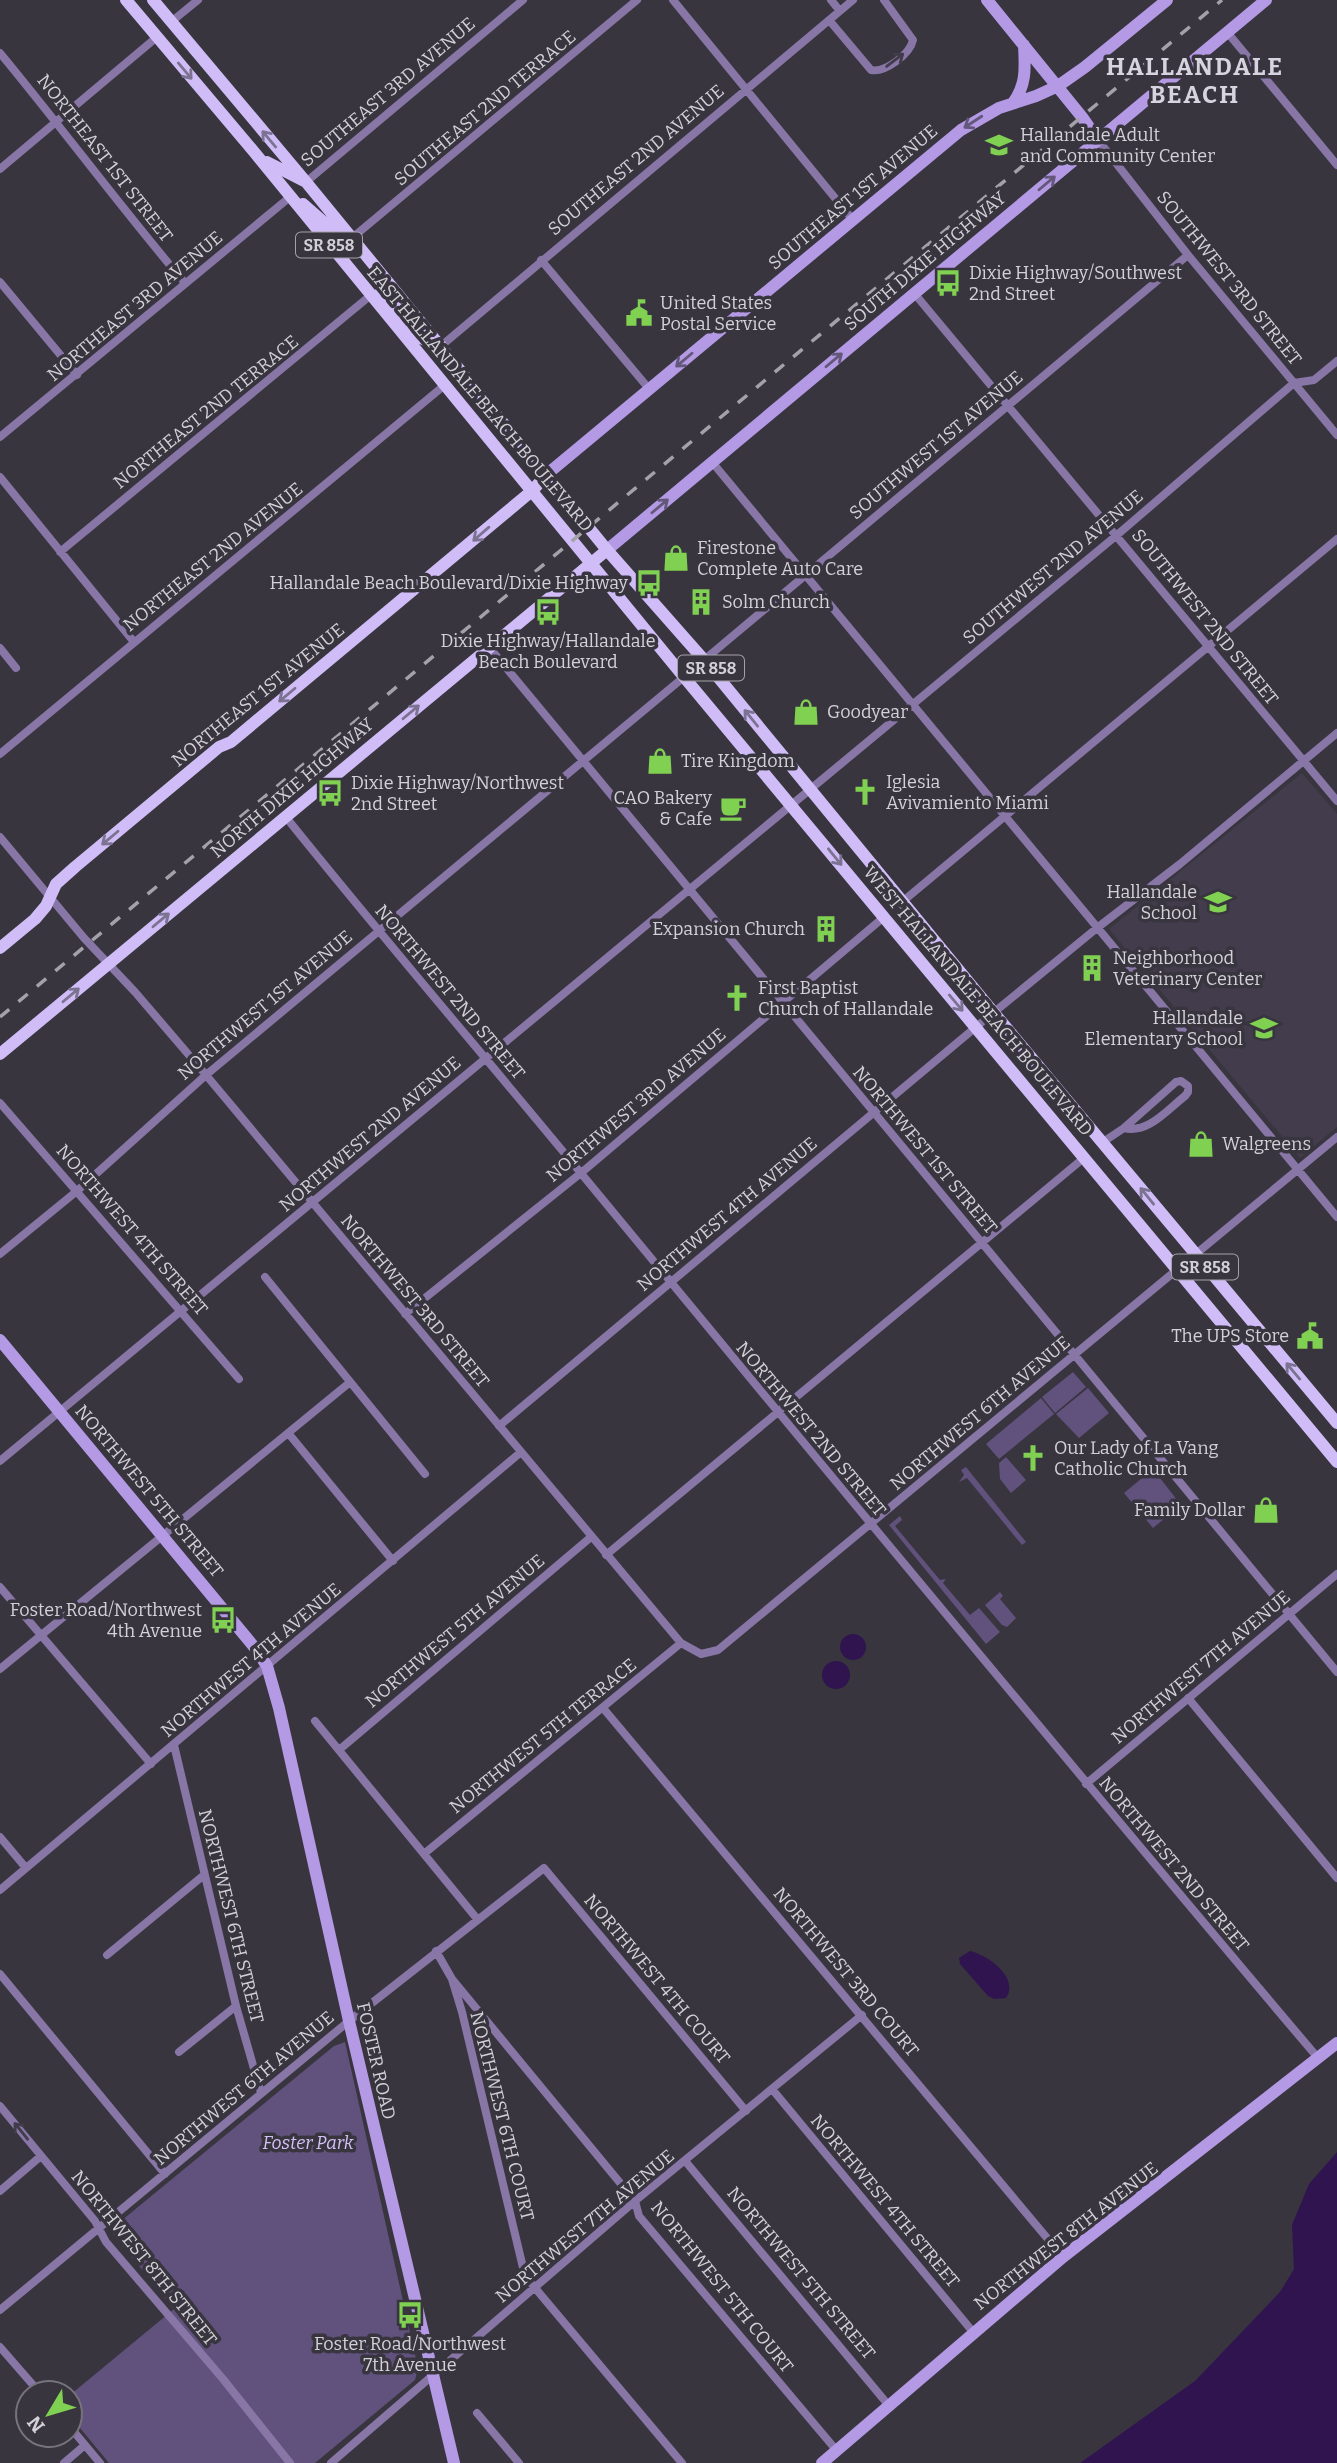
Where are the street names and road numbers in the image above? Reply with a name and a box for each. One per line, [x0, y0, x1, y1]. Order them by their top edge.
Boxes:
street label: SOUTHEAST 3RD AVENUE [296, 13, 480, 171]
street label: SOUTHEAST 2ND TERRACE [390, 26, 580, 190]
street label: NORTHEAST 1ST STREET [33, 70, 178, 247]
street label: SOUTHEAST 2ND AVENUE [543, 80, 729, 240]
street label: SOUTHEAST 1ST AVENUE [764, 120, 942, 274]
street label: SOUTH DIXIE HIGHWAY [840, 186, 1011, 335]
street label: SOUTHWEST 3RD STREET [1152, 187, 1306, 370]
street label: NORTHEAST 3RD AVENUE [43, 226, 227, 386]
road number: SR 858 [296, 232, 362, 258]
street label: EAST HALLANDALE BEACH BOULEVARD [363, 262, 597, 536]
street label: NORTHEAST 2ND TERRACE [109, 331, 303, 493]
street label: SOUTHWEST 1ST AVENUE [845, 366, 1027, 524]
street label: NORTHEAST 2ND AVENUE [119, 478, 307, 636]
street label: SOUTHWEST 2ND AVENUE [958, 485, 1148, 649]
street label: SOUTHWEST 2ND STREET [1127, 525, 1283, 710]
street label: NORTHEAST 1ST AVENUE [167, 619, 349, 771]
road number: SR 858 [678, 656, 744, 680]
street label: NORTH DIXIE HIGHWAY [206, 713, 378, 863]
street label: WEST HALLANDALE BEACH BOULEVARD [859, 862, 1097, 1140]
street label: NORTHWEST 2ND STREET [370, 900, 530, 1084]
street label: NORTHWEST 1ST AVENUE [173, 925, 357, 1085]
street label: NORTHWEST 3RD AVENUE [542, 1023, 730, 1187]
street label: NORTHWEST 2ND AVENUE [275, 1052, 465, 1216]
street label: NORTHWEST 1ST STREET [848, 1062, 1002, 1239]
street label: NORTHWEST 4TH AVENUE [633, 1132, 821, 1296]
street label: NORTHWEST 4TH STREET [52, 1140, 213, 1320]
street label: NORTHWEST 3RD STREET [336, 1210, 494, 1392]
road number: SR 858 [1172, 1254, 1238, 1280]
street label: NORTHWEST 6TH AVENUE [886, 1331, 1074, 1495]
street label: NORTHWEST 2ND STREET [731, 1337, 891, 1521]
street label: NORTHWEST 5TH STREET [70, 1400, 228, 1582]
street label: NORTHWEST 5TH AVENUE [361, 1550, 549, 1712]
street label: NORTHWEST 4TH AVENUE [157, 1578, 345, 1742]
street label: NORTHWEST 7TH AVENUE [1107, 1586, 1295, 1748]
street label: NORTHWEST 5TH TERRACE [445, 1654, 641, 1818]
street label: NORTHWEST 2ND STREET [1094, 1772, 1254, 1956]
street label: NORTHWEST 6TH STREET [194, 1807, 268, 2026]
street label: NORTHWEST 3RD COURT [769, 1883, 924, 2062]
street label: NORTHWEST 4TH COURT [579, 1890, 735, 2069]
street label: FOSTER ROAD [352, 2000, 400, 2122]
street label: NORTHWEST 6TH AVENUE [150, 2006, 338, 2170]
street label: NORTHWEST 6TH COURT [465, 2009, 539, 2223]
street label: NORTHWEST 4TH STREET [806, 2110, 964, 2292]
street label: NORTHWEST 7TH AVENUE [491, 2145, 679, 2307]
street label: NORTHWEST 8TH AVENUE [970, 2157, 1162, 2315]
street label: NORTHWEST 8TH STREET [67, 2166, 222, 2350]
street label: NORTHWEST 5TH STREET [722, 2182, 880, 2364]
street label: NORTHWEST 5TH COURT [646, 2197, 798, 2377]

